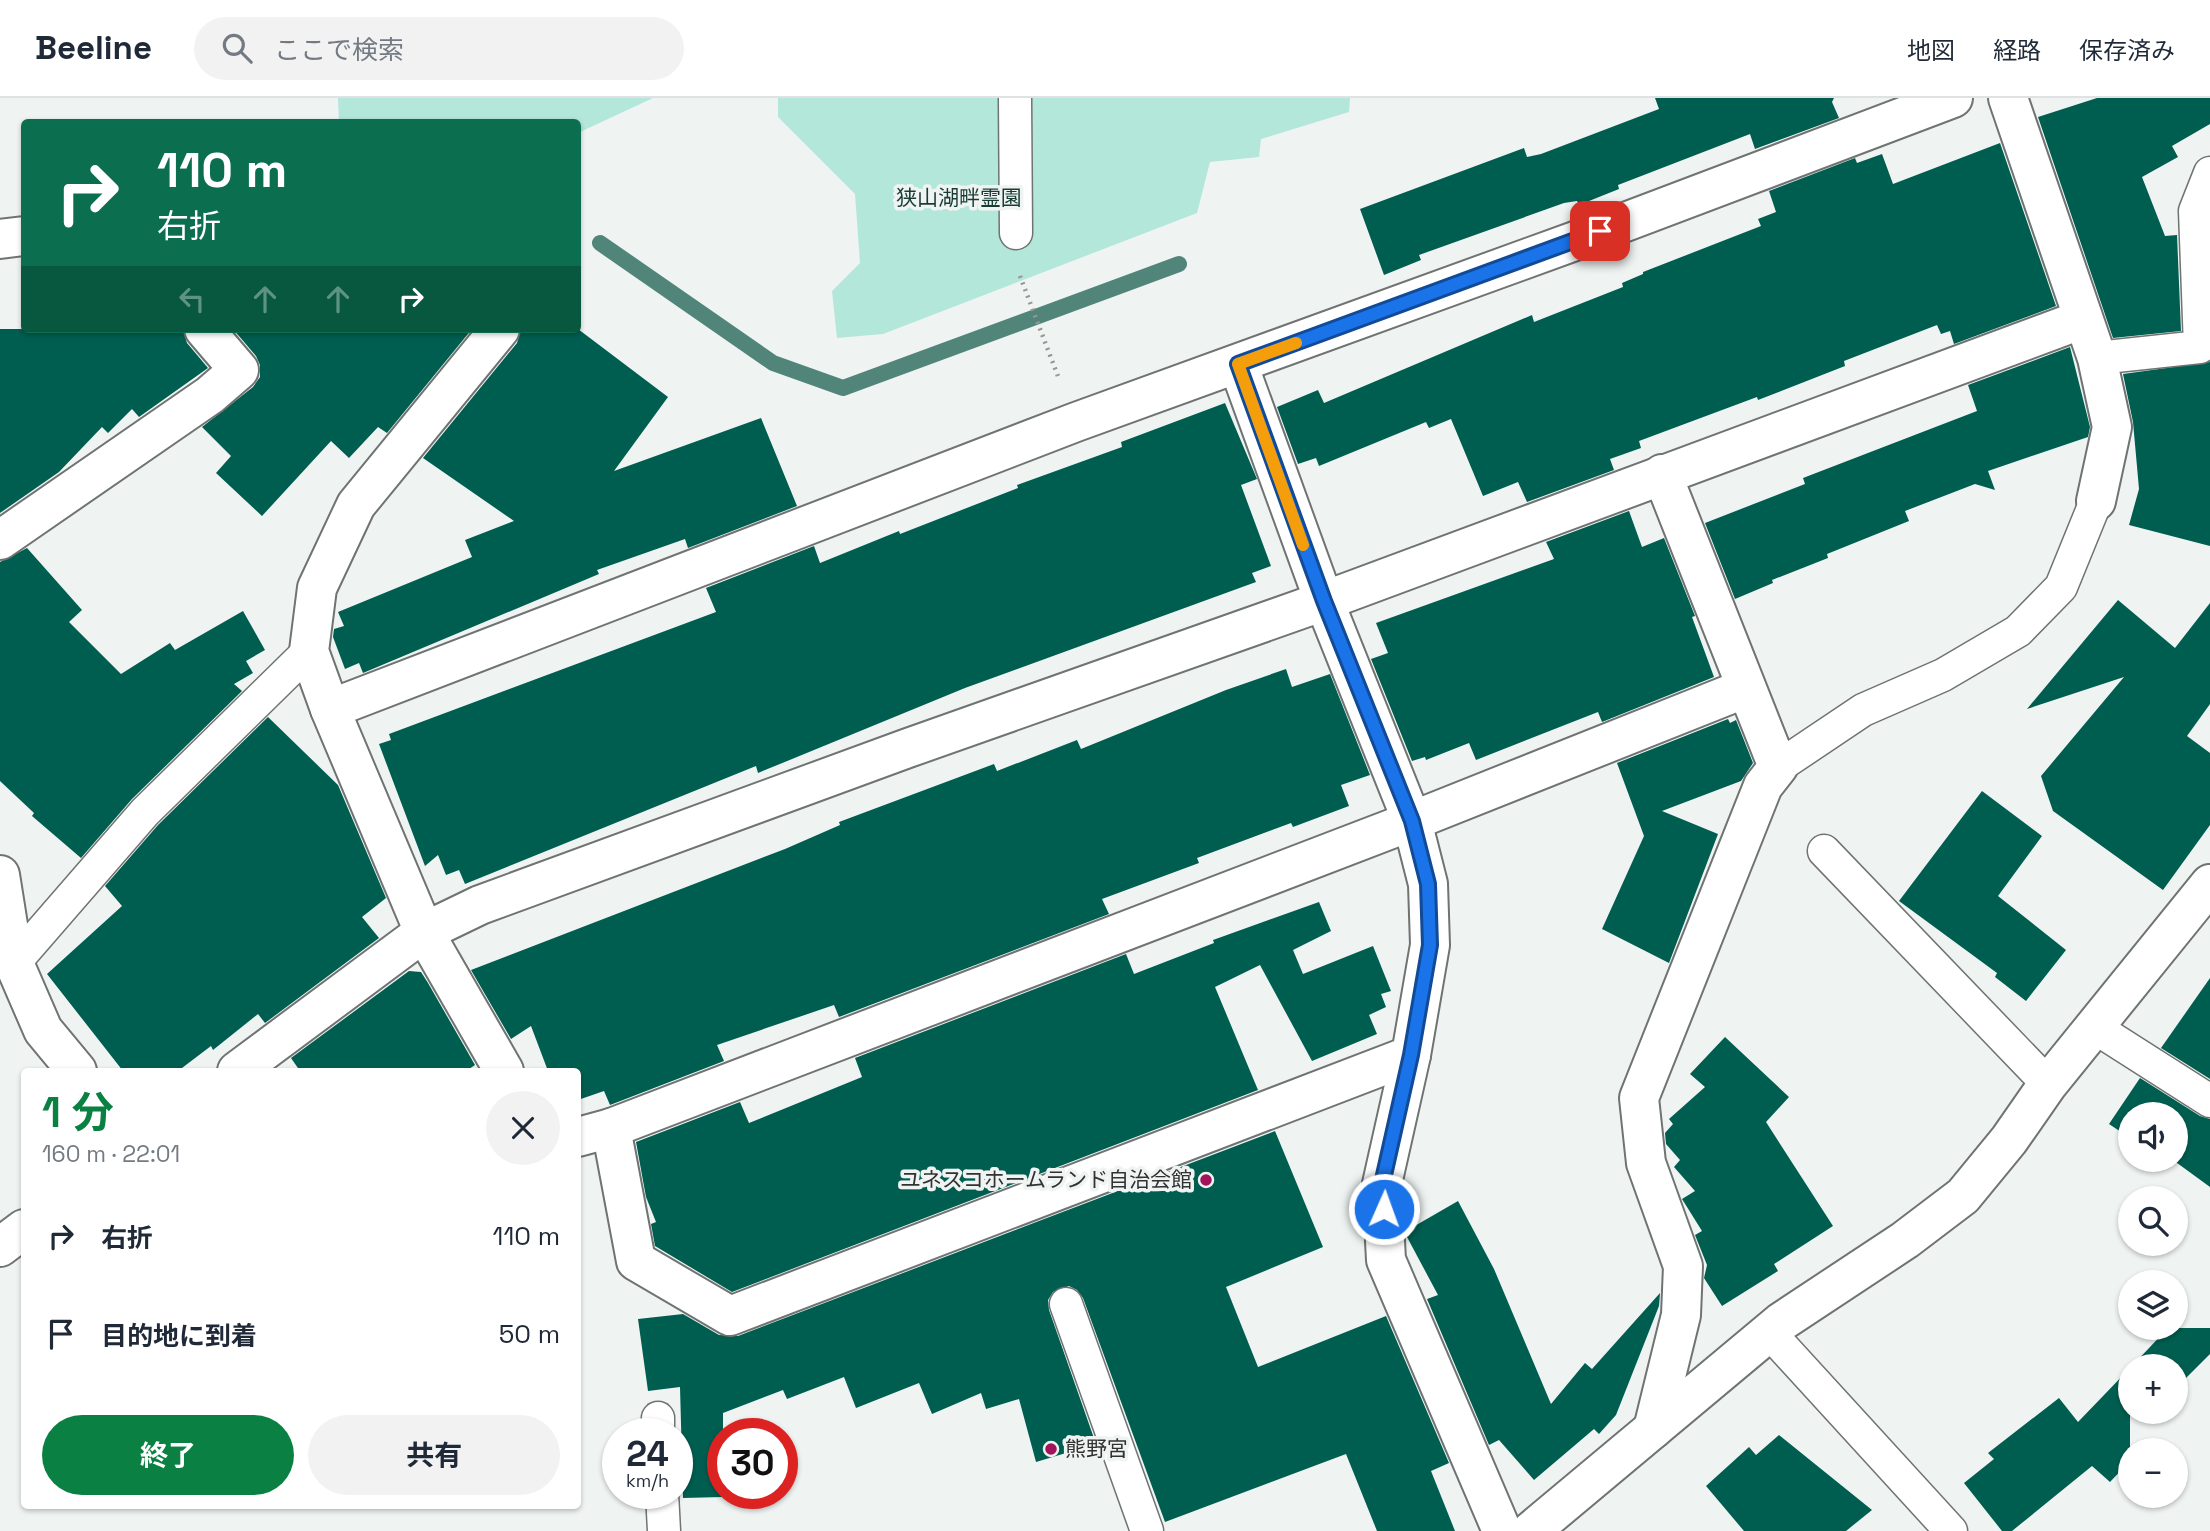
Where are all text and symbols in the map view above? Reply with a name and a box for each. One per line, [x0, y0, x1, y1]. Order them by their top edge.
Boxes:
search box [194, 17, 684, 80]
text: Beeline [35, 27, 152, 69]
icon: search [218, 29, 256, 67]
text: ここで検索 [274, 33, 404, 67]
text: 地図 [1907, 35, 1955, 66]
text: 経路 [1993, 35, 2041, 66]
text: 保存済み [2079, 35, 2175, 66]
text: 110 m [157, 139, 287, 201]
icon: right [42, 147, 133, 238]
park label: 狭山湖畔霊園 [896, 184, 1022, 211]
pin [1570, 201, 1630, 261]
text: 右折 [157, 206, 221, 246]
icon: arrive [1581, 212, 1619, 250]
icon: left [173, 280, 211, 318]
icon: ahead [246, 280, 284, 318]
icon: ahead [319, 280, 357, 318]
icon: right [392, 280, 430, 318]
text: 1 分 [42, 1086, 114, 1139]
button: close [486, 1091, 560, 1165]
map controls [2118, 1102, 2188, 1508]
button: sound [2118, 1102, 2188, 1172]
text: 160 m · 22:01 [42, 1139, 180, 1169]
place label: ユネスコホームランド自治会館 [900, 1166, 1192, 1193]
marker: ユネスコホームランド自治会館 [1198, 1172, 1214, 1188]
position arrow [1347, 1172, 1421, 1246]
button: search [2118, 1186, 2188, 1256]
icon: right [42, 1217, 80, 1255]
text: 110 m [493, 1219, 560, 1253]
text: 右折 [101, 1221, 153, 1255]
button: layers [2118, 1270, 2188, 1340]
icon: arrive [42, 1315, 80, 1353]
text: 50 m [499, 1317, 560, 1351]
text: 目的地に到着 [101, 1319, 257, 1353]
button: + [2118, 1354, 2188, 1424]
button: 終了 [42, 1415, 294, 1495]
button: 共有 [308, 1415, 560, 1495]
speed limit sign: 30 [707, 1418, 798, 1509]
text: 24 [626, 1432, 669, 1476]
place label: 熊野宮 [1065, 1435, 1128, 1462]
button: − [2118, 1438, 2188, 1508]
marker: 熊野宮 [1043, 1441, 1059, 1457]
text: km/h [626, 1469, 669, 1492]

